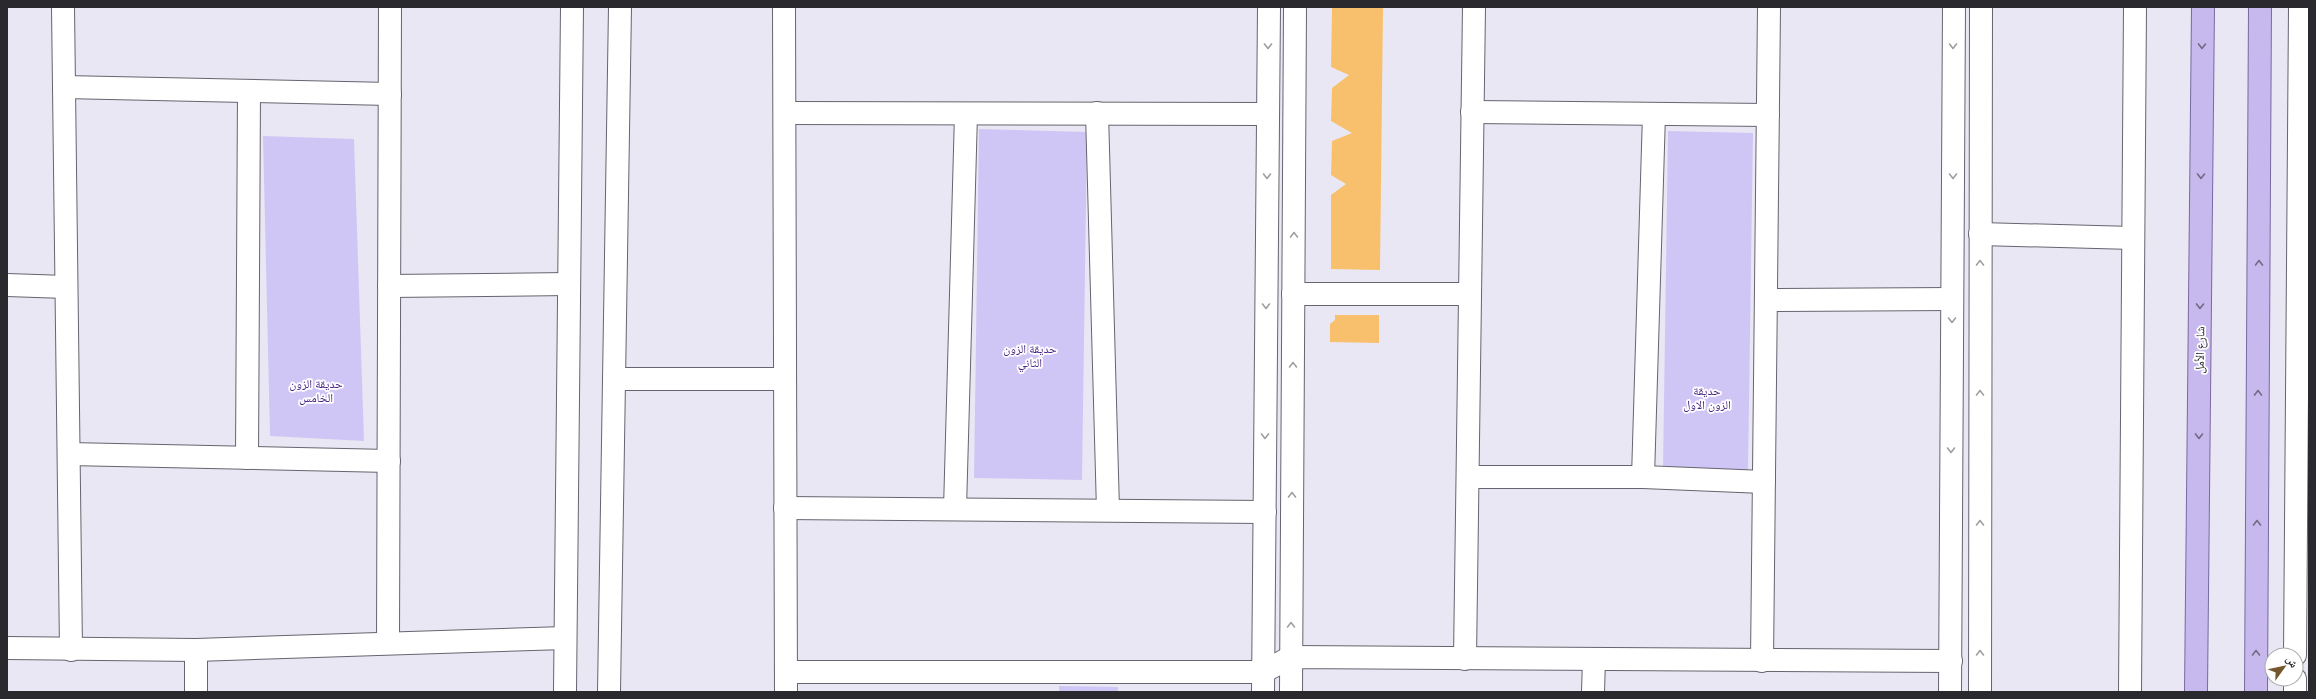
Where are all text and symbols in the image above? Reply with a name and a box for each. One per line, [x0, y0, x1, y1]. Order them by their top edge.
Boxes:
one-way arrow [1264, 43, 1272, 49]
one-way arrow [1949, 43, 1957, 49]
one-way arrow [2198, 43, 2206, 49]
one-way arrow [1263, 173, 1271, 179]
one-way arrow [1949, 173, 1957, 179]
one-way arrow [2197, 173, 2205, 179]
one-way arrow [1290, 232, 1298, 238]
one-way arrow [1976, 260, 1984, 266]
one-way arrow [2255, 260, 2263, 266]
one-way arrow [1262, 303, 1270, 309]
one-way arrow [2196, 303, 2204, 309]
one-way arrow [1948, 317, 1956, 323]
street label: شارع الأمل [2192, 326, 2208, 374]
park label: حديقة الزون الثاني [1003, 341, 1057, 373]
one-way arrow [1289, 362, 1297, 368]
park label: حديقة الزون الخامس [289, 376, 343, 405]
park label: حديقة الزون الاول [1683, 383, 1731, 412]
one-way arrow [1976, 390, 1984, 396]
one-way arrow [2254, 390, 2262, 396]
one-way arrow [1261, 433, 1269, 439]
one-way arrow [2195, 433, 2203, 439]
one-way arrow [1947, 447, 1956, 453]
one-way arrow [1288, 492, 1296, 498]
one-way arrow [1976, 520, 1984, 526]
one-way arrow [2253, 520, 2261, 526]
one-way arrow [1287, 622, 1295, 628]
north arrow [2264, 647, 2304, 687]
one-way arrow [1976, 650, 1984, 656]
one-way arrow [2252, 650, 2260, 656]
text: ش [2282, 653, 2302, 671]

